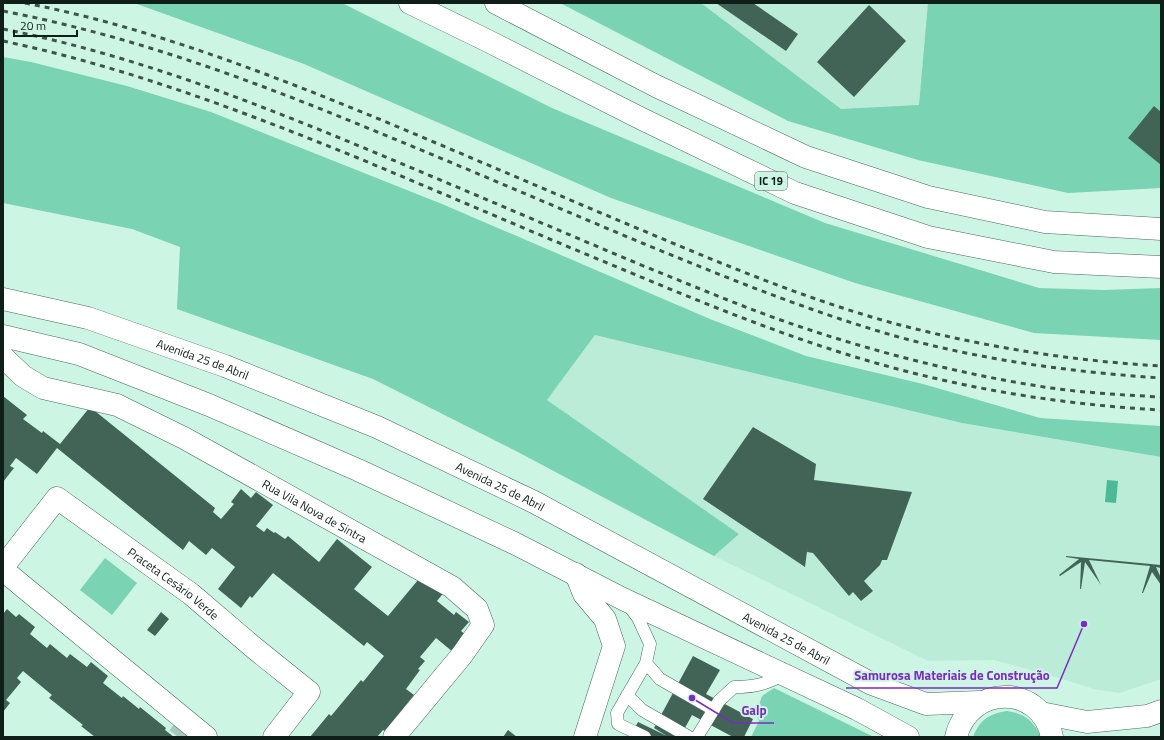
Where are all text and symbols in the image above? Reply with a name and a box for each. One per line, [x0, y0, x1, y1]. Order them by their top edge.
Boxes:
scale bar [14, 12, 77, 38]
text: 20 m [20, 16, 46, 35]
road number: IC 19 [755, 172, 787, 190]
street label: Avenida 25 de Abril [154, 333, 252, 384]
street label: Avenida 25 de Abril [453, 457, 549, 516]
street label: Rua Vila Nova de Sintra [259, 474, 370, 547]
street label: Praceta Cesário Verde [124, 542, 224, 624]
street label: Avenida 25 de Abril [739, 607, 834, 669]
callout: Samurosa Materiais de Construção [846, 663, 1057, 688]
text: Samurosa Materiais de Construção [854, 665, 1050, 685]
callout: Galp [733, 698, 774, 723]
text: Galp [741, 700, 767, 720]

